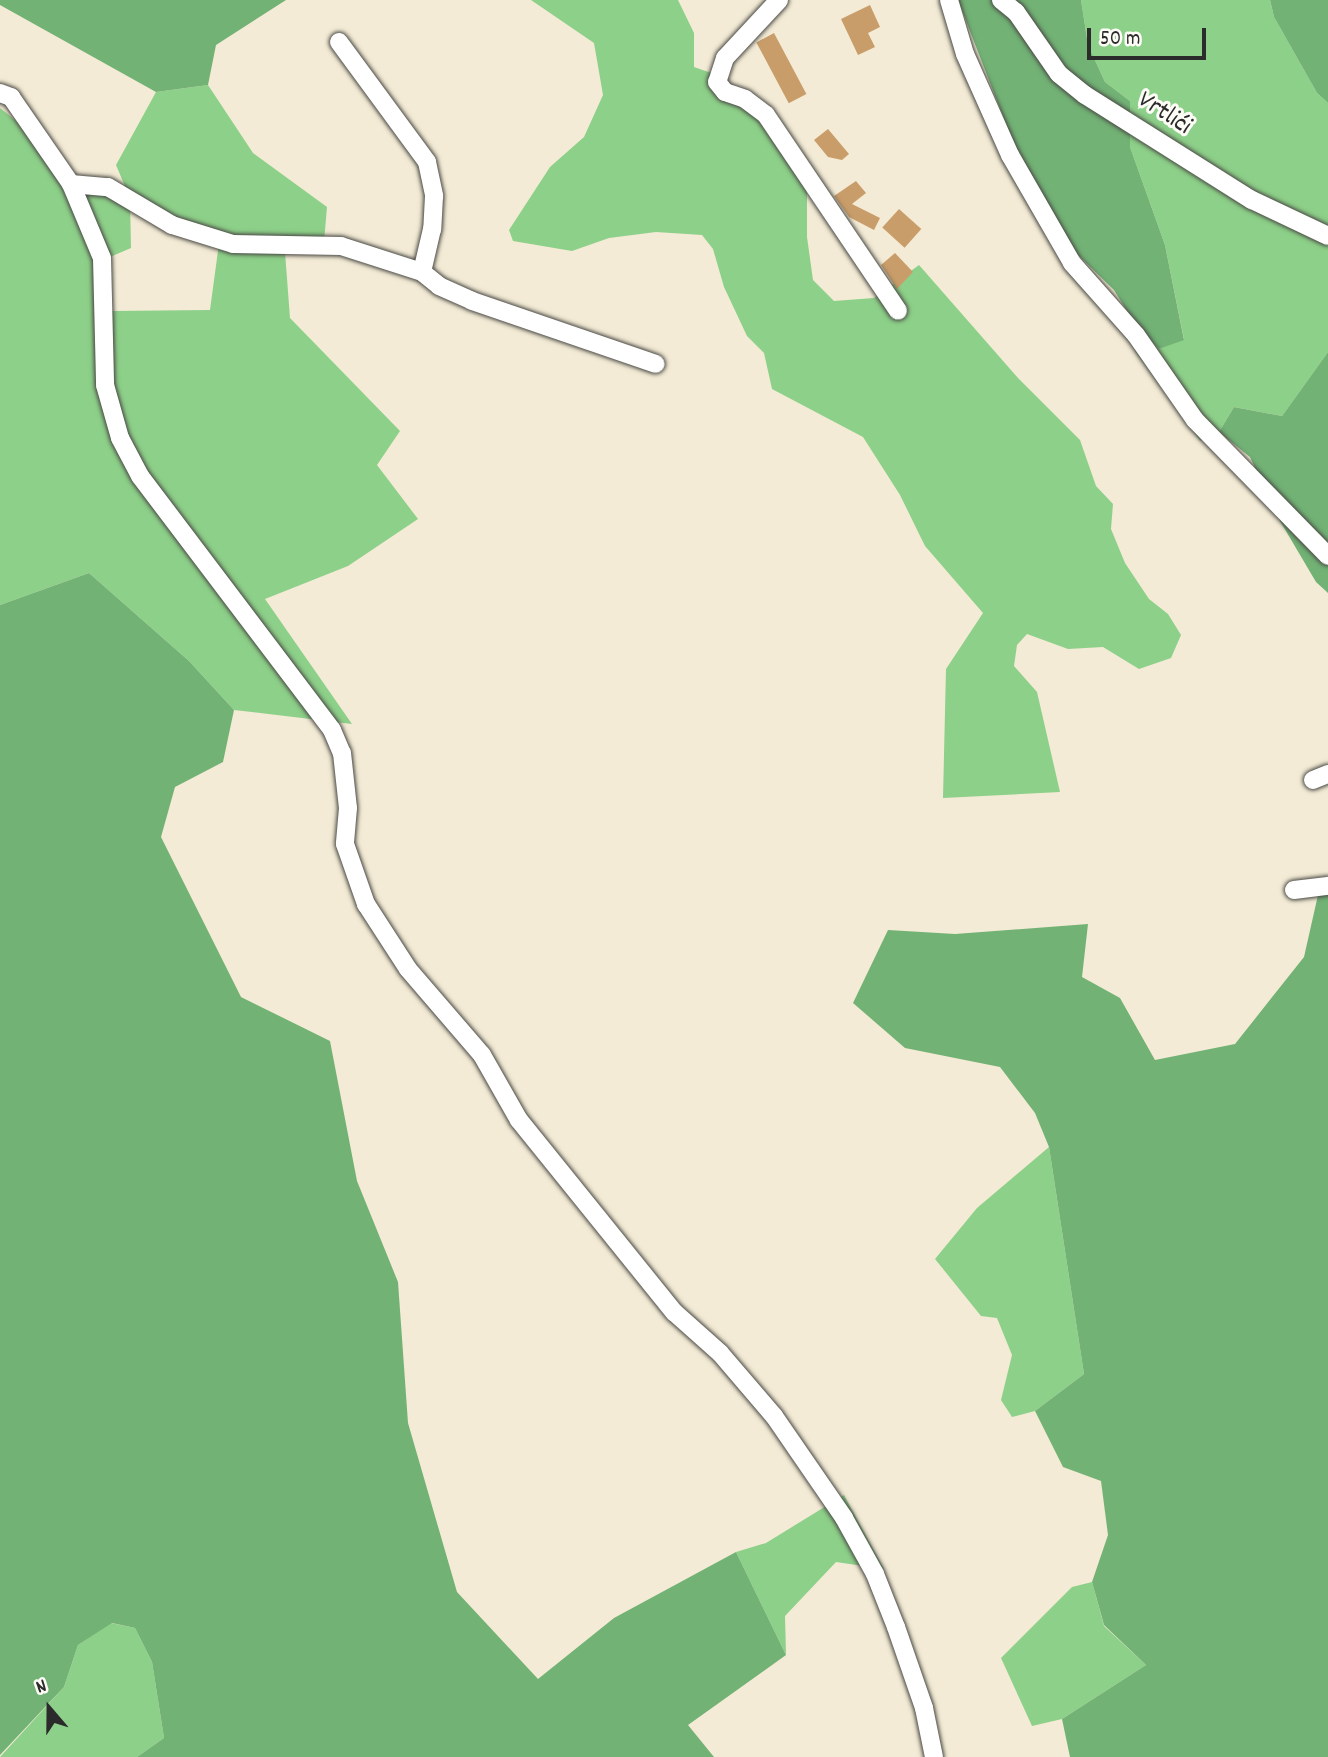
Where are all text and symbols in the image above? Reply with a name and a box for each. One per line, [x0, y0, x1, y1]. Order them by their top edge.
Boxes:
scale bar [1090, 14, 1209, 58]
text: 50 m [1100, 25, 1140, 55]
street label: Vrtlići [1131, 85, 1197, 143]
north arrow [14, 1673, 84, 1743]
text: N [33, 1674, 51, 1702]

